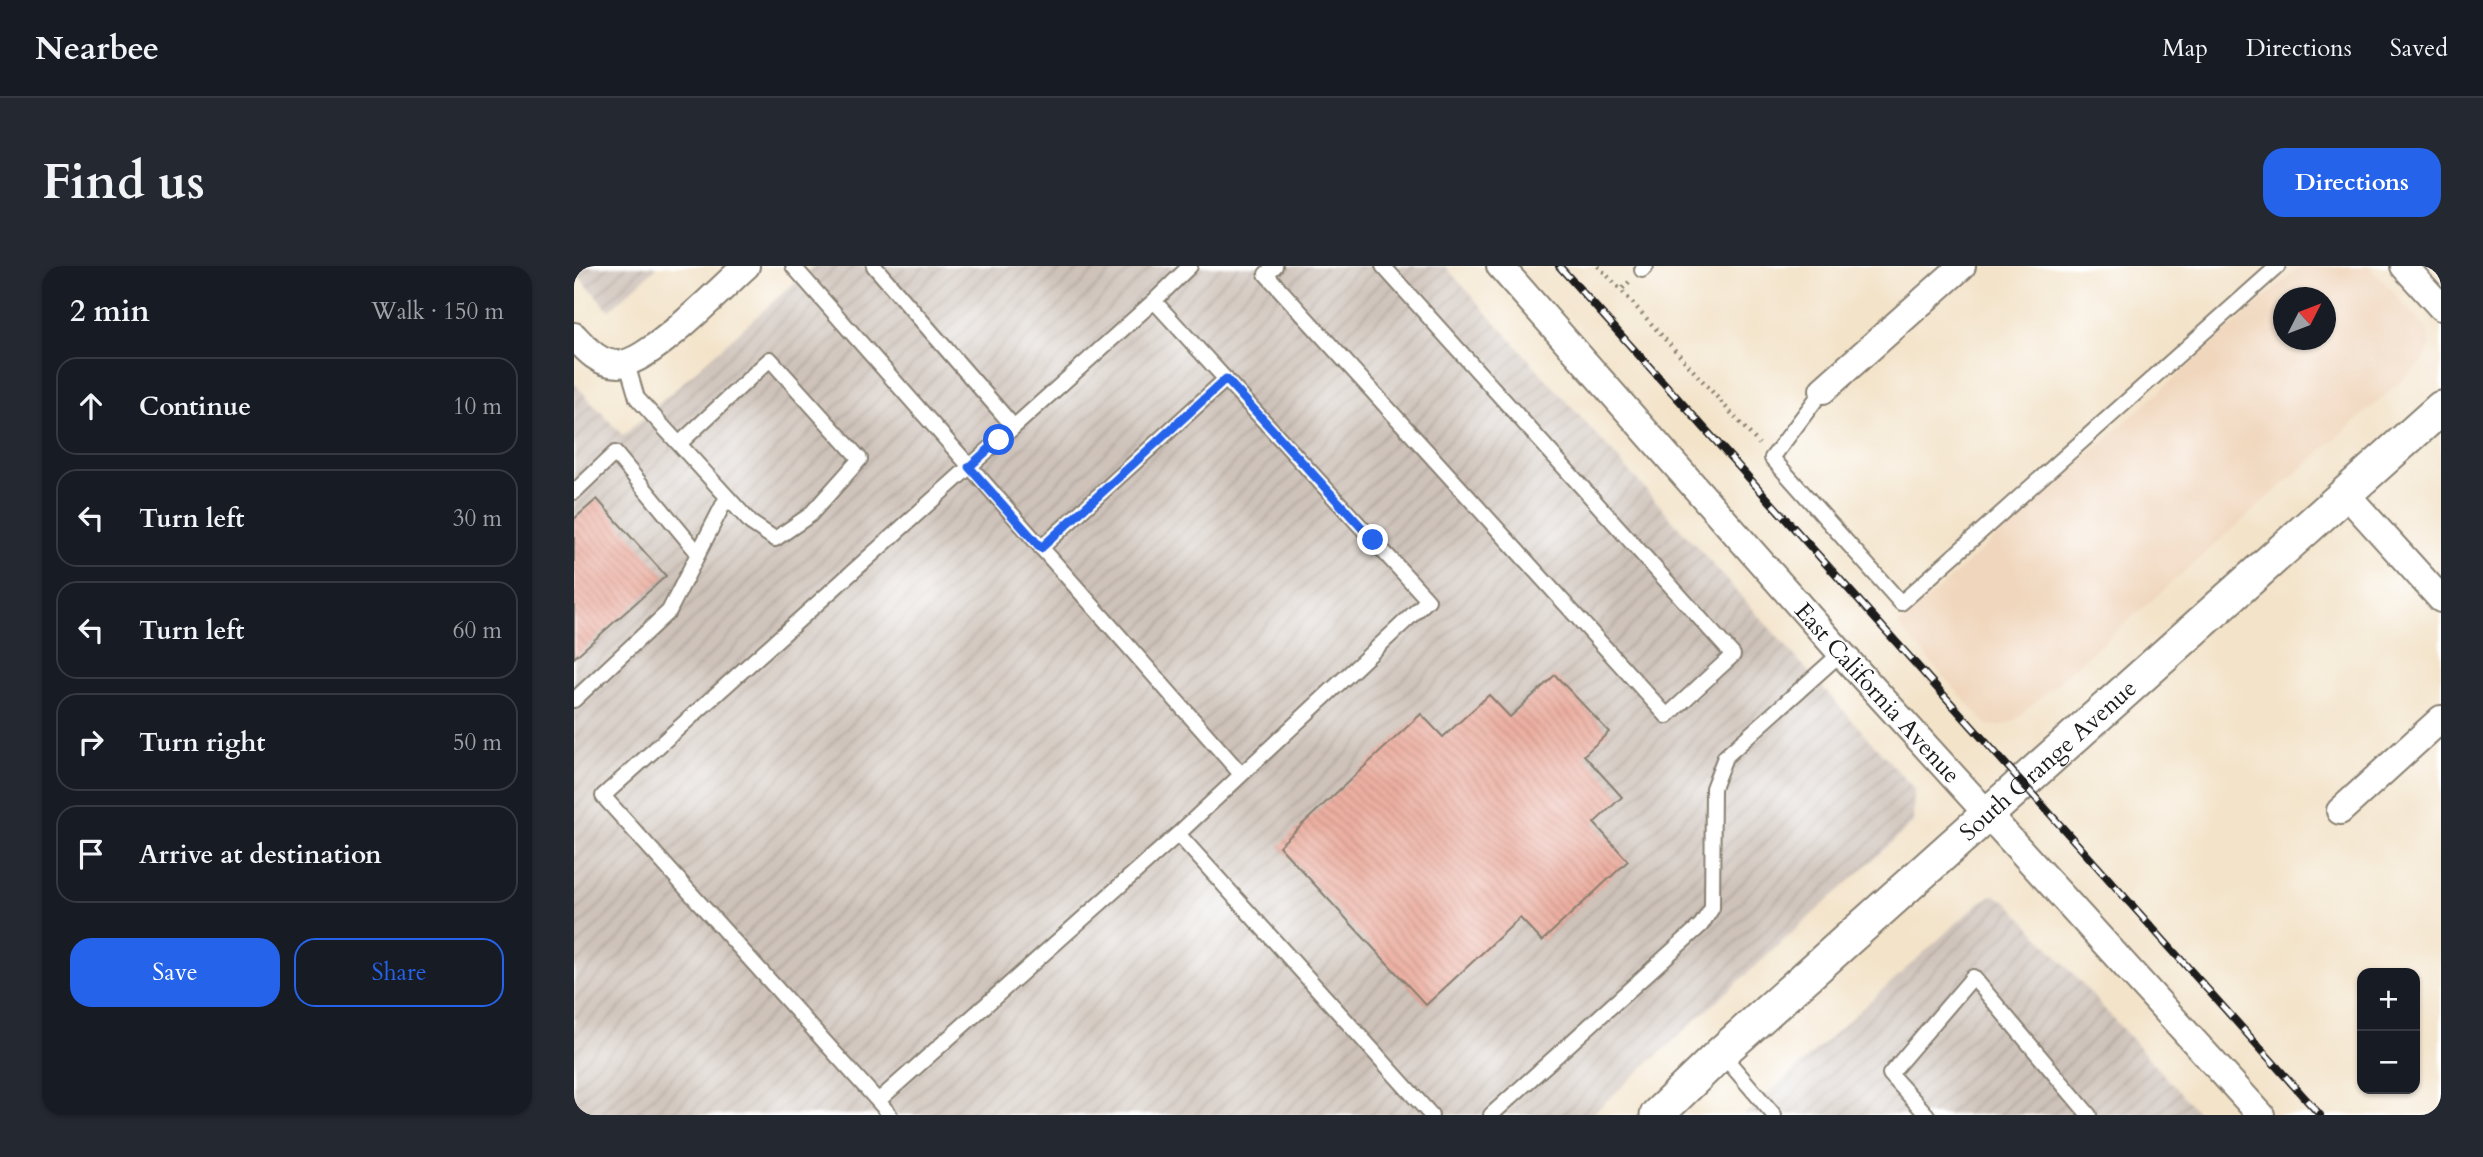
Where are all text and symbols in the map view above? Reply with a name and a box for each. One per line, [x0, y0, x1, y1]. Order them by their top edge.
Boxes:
text: Nearbee [35, 26, 159, 71]
text: Map [2162, 32, 2208, 65]
text: Directions [2246, 32, 2352, 65]
text: Saved [2390, 32, 2448, 65]
button: Directions [2263, 148, 2441, 217]
text: Find us [42, 149, 205, 216]
north arrow [2273, 287, 2336, 350]
text: 2 min [70, 291, 150, 332]
text: Walk · 150 m [371, 296, 504, 327]
icon: ahead [72, 387, 110, 425]
text: Continue [139, 389, 251, 424]
text: 10 m [453, 391, 502, 422]
route start [983, 424, 1014, 455]
icon: left [72, 499, 110, 537]
text: Turn left [139, 501, 244, 536]
text: 30 m [453, 503, 502, 534]
route end [1357, 524, 1388, 555]
street label: East California Avenue [1787, 596, 1968, 791]
icon: left [72, 611, 110, 649]
text: Turn left [139, 613, 244, 648]
text: 60 m [453, 615, 502, 646]
street label: South Orange Avenue [1952, 672, 2144, 849]
icon: right [72, 723, 110, 761]
text: Turn right [139, 725, 266, 760]
text: 50 m [453, 727, 502, 758]
icon: arrive [72, 835, 110, 873]
text: Arrive at destination [139, 837, 382, 872]
button: Save [70, 938, 280, 1007]
button: Share [294, 938, 504, 1007]
map controls [2357, 968, 2420, 1094]
button: + [2357, 968, 2420, 1031]
button: − [2357, 1031, 2420, 1094]

